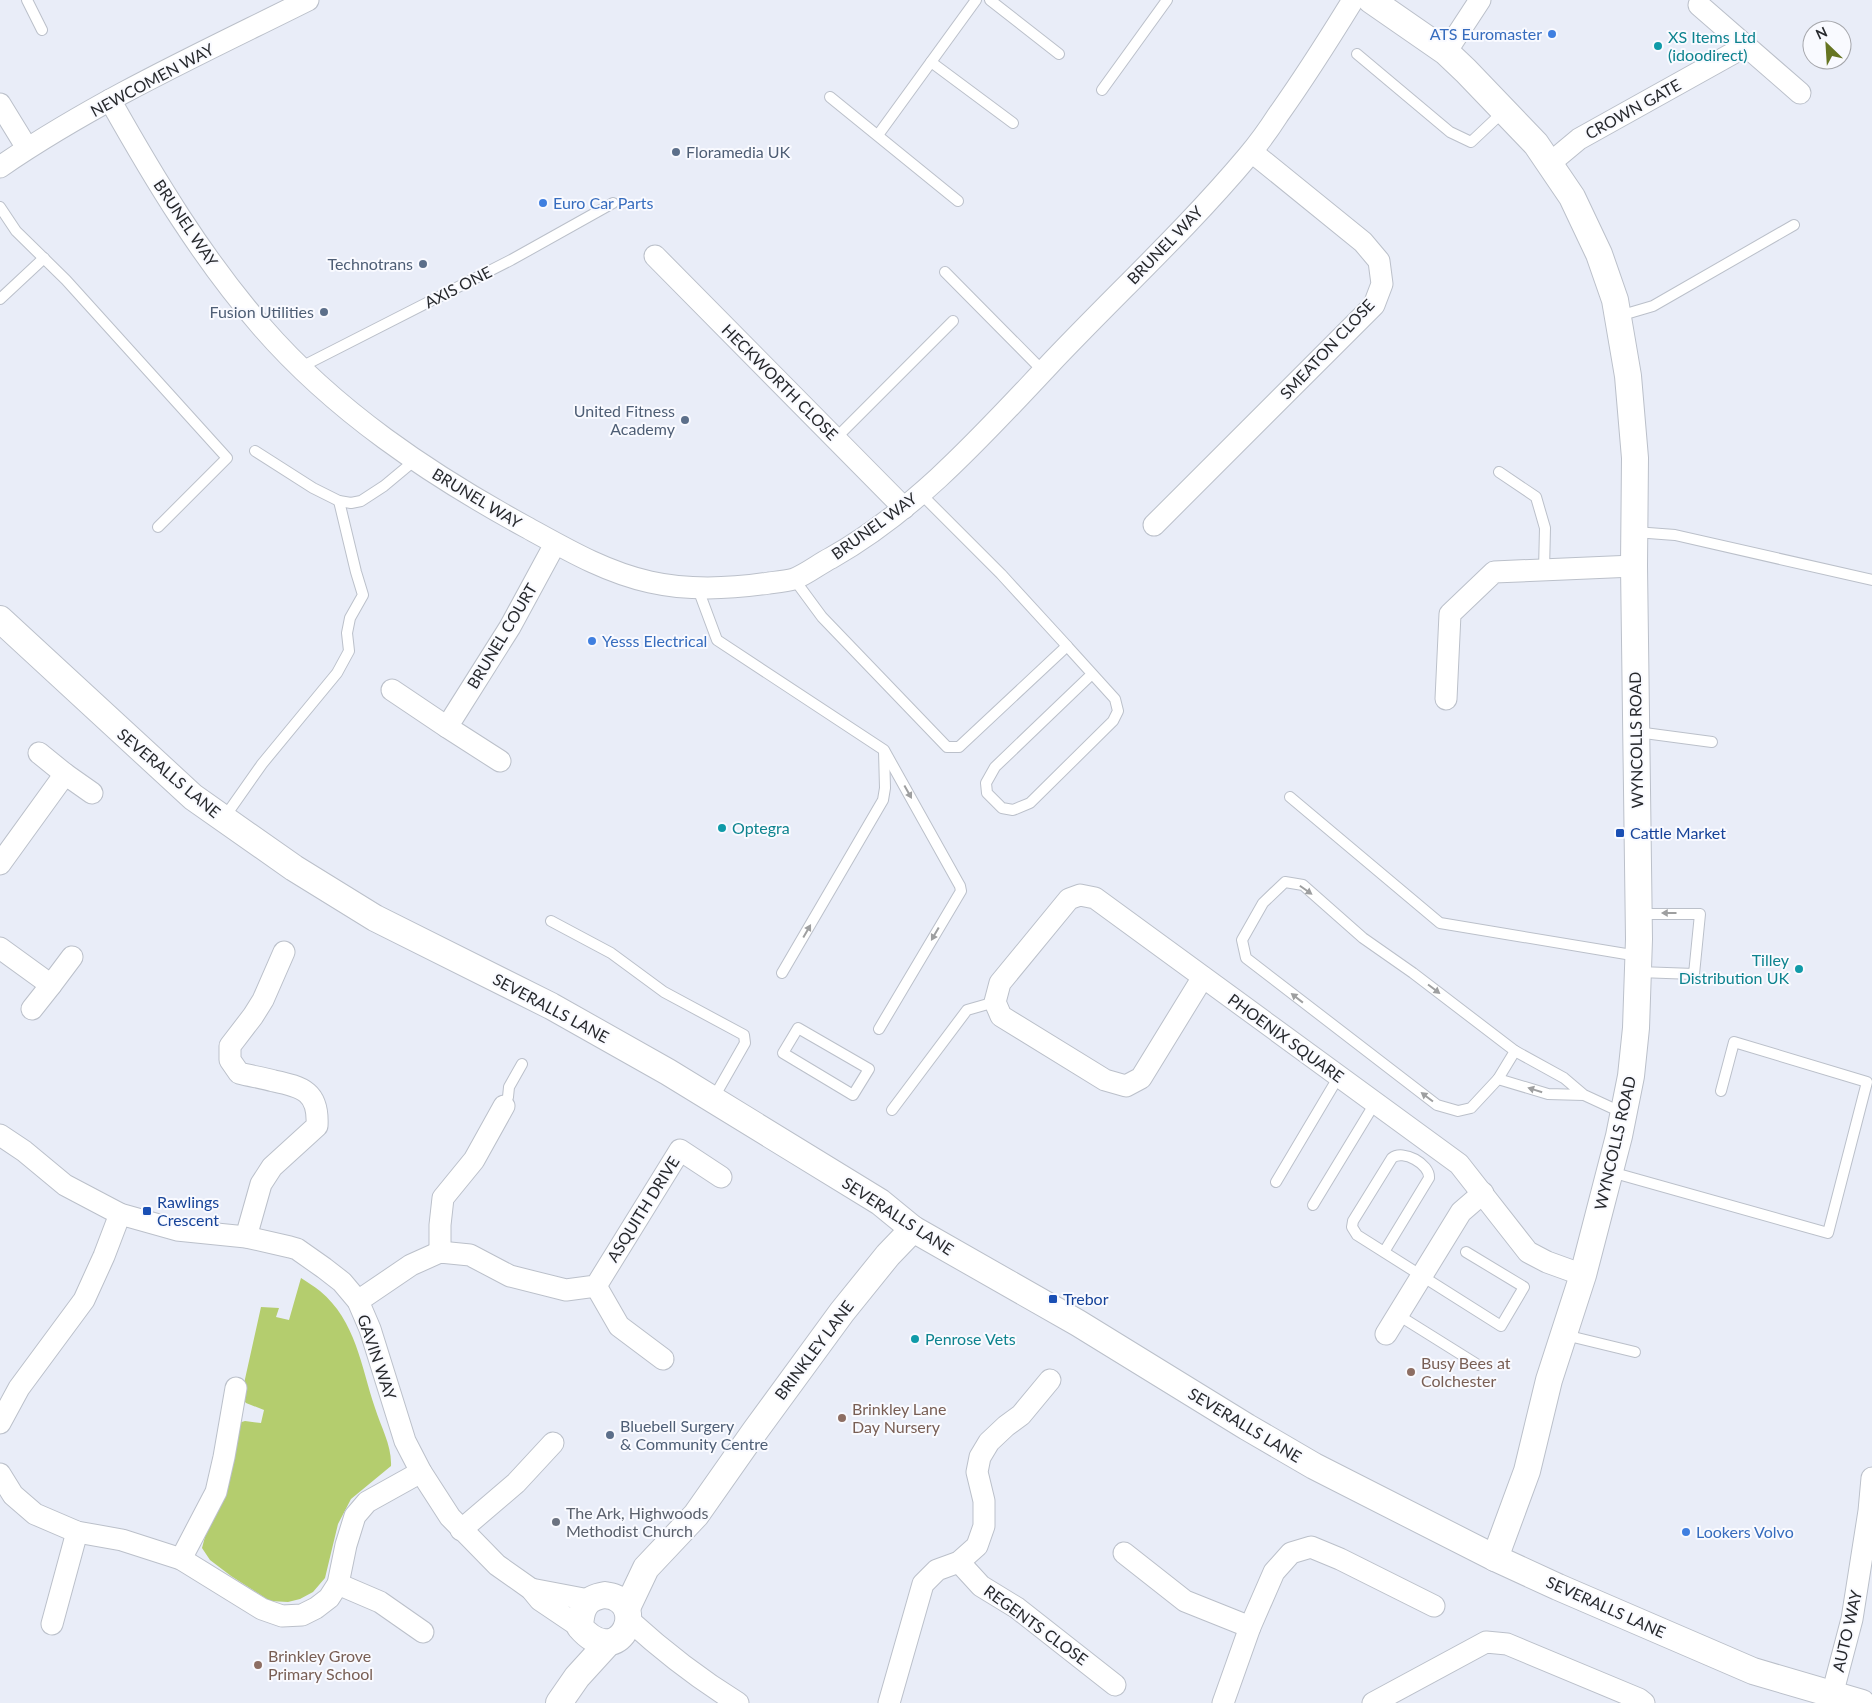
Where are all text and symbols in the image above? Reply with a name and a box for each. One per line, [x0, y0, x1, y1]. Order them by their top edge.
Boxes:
north arrow [1802, 20, 1852, 70]
text: N [1813, 23, 1830, 43]
place label: ATS Euromaster [1430, 24, 1542, 43]
place label: XS Items Ltd (idoodirect) [1668, 27, 1756, 64]
marker: ATS Euromaster [1546, 28, 1558, 40]
street label: NEWCOMEN WAY [87, 39, 217, 120]
marker: XS Items Ltd (idoodirect) [1652, 40, 1664, 52]
street label: CROWN GATE [1582, 75, 1684, 143]
place label: Floramedia UK [686, 142, 791, 161]
marker: Floramedia UK [670, 146, 682, 158]
street label: BRUNEL WAY [150, 176, 222, 270]
place label: Euro Car Parts [553, 193, 654, 212]
marker: Euro Car Parts [537, 197, 549, 209]
street label: BRUNEL WAY [1123, 202, 1206, 287]
place label: Technotrans [327, 254, 413, 273]
marker: Technotrans [417, 258, 429, 270]
street label: AXIS ONE [421, 262, 494, 312]
street label: SMEATON CLOSE [1275, 295, 1378, 403]
place label: Fusion Utilities [209, 302, 314, 321]
marker: Fusion Utilities [318, 306, 330, 318]
street label: HECKWORTH CLOSE [718, 320, 842, 444]
place label: United Fitness Academy [574, 401, 676, 438]
marker: United Fitness Academy [679, 414, 691, 426]
street label: BRUNEL WAY [429, 463, 525, 532]
street label: BRUNEL WAY [827, 488, 920, 563]
street label: BRUNEL COURT [463, 579, 541, 692]
place label: Yesss Electrical [602, 631, 707, 650]
marker: Yesss Electrical [586, 635, 598, 647]
street label: WYNCOLLS ROAD [1625, 672, 1646, 809]
street label: SEVERALLS LANE [114, 724, 225, 821]
one-way arrow [904, 785, 913, 798]
place label: Optegra [732, 818, 790, 837]
marker: Optegra [716, 822, 728, 834]
place label: Cattle Market [1630, 823, 1726, 842]
marker: Cattle Market [1614, 827, 1626, 839]
one-way arrow [1299, 885, 1313, 895]
one-way arrow [1661, 909, 1677, 917]
one-way arrow [802, 924, 811, 937]
one-way arrow [931, 927, 940, 940]
place label: Tilley Distribution UK [1679, 950, 1790, 987]
marker: Tilley Distribution UK [1793, 963, 1805, 975]
street label: SEVERALLS LANE [490, 969, 612, 1046]
one-way arrow [1427, 984, 1441, 994]
street label: PHOENIX SQUARE [1225, 989, 1348, 1086]
one-way arrow [1291, 993, 1304, 1004]
street label: WYNCOLLS ROAD [1590, 1074, 1639, 1212]
one-way arrow [1528, 1086, 1543, 1093]
one-way arrow [1420, 1092, 1434, 1102]
street label: ASQUITH DRIVE [602, 1152, 683, 1265]
street label: SEVERALLS LANE [839, 1173, 957, 1259]
place label: Rawlings Crescent [157, 1192, 219, 1229]
marker: Rawlings Crescent [141, 1205, 153, 1217]
place label: Trebor [1063, 1289, 1109, 1308]
marker: Trebor [1047, 1293, 1059, 1305]
street label: BRINKLEY LANE [770, 1296, 857, 1403]
street label: GAVIN WAY [354, 1312, 401, 1402]
place label: Penrose Vets [925, 1329, 1016, 1348]
marker: Penrose Vets [909, 1333, 921, 1345]
place label: Busy Bees at Colchester [1421, 1353, 1511, 1390]
marker: Busy Bees at Colchester [1405, 1366, 1417, 1378]
street label: SEVERALLS LANE [1185, 1383, 1305, 1466]
place label: Brinkley Lane Day Nursery [852, 1399, 946, 1436]
marker: Brinkley Lane Day Nursery [836, 1412, 848, 1424]
place label: Bluebell Surgery & Community Centre [620, 1416, 768, 1453]
marker: Bluebell Surgery & Community Centre [604, 1429, 616, 1441]
place label: The Ark, Highwoods Methodist Church [566, 1503, 708, 1540]
marker: The Ark, Highwoods Methodist Church [550, 1516, 562, 1528]
place label: Lookers Volvo [1696, 1522, 1794, 1541]
marker: Lookers Volvo [1680, 1526, 1692, 1538]
street label: SEVERALLS LANE [1544, 1572, 1669, 1641]
street label: REGENTS CLOSE [981, 1581, 1092, 1669]
street label: AUTO WAY [1828, 1588, 1865, 1674]
place label: Brinkley Grove Primary School [268, 1646, 373, 1683]
marker: Brinkley Grove Primary School [252, 1659, 264, 1671]

